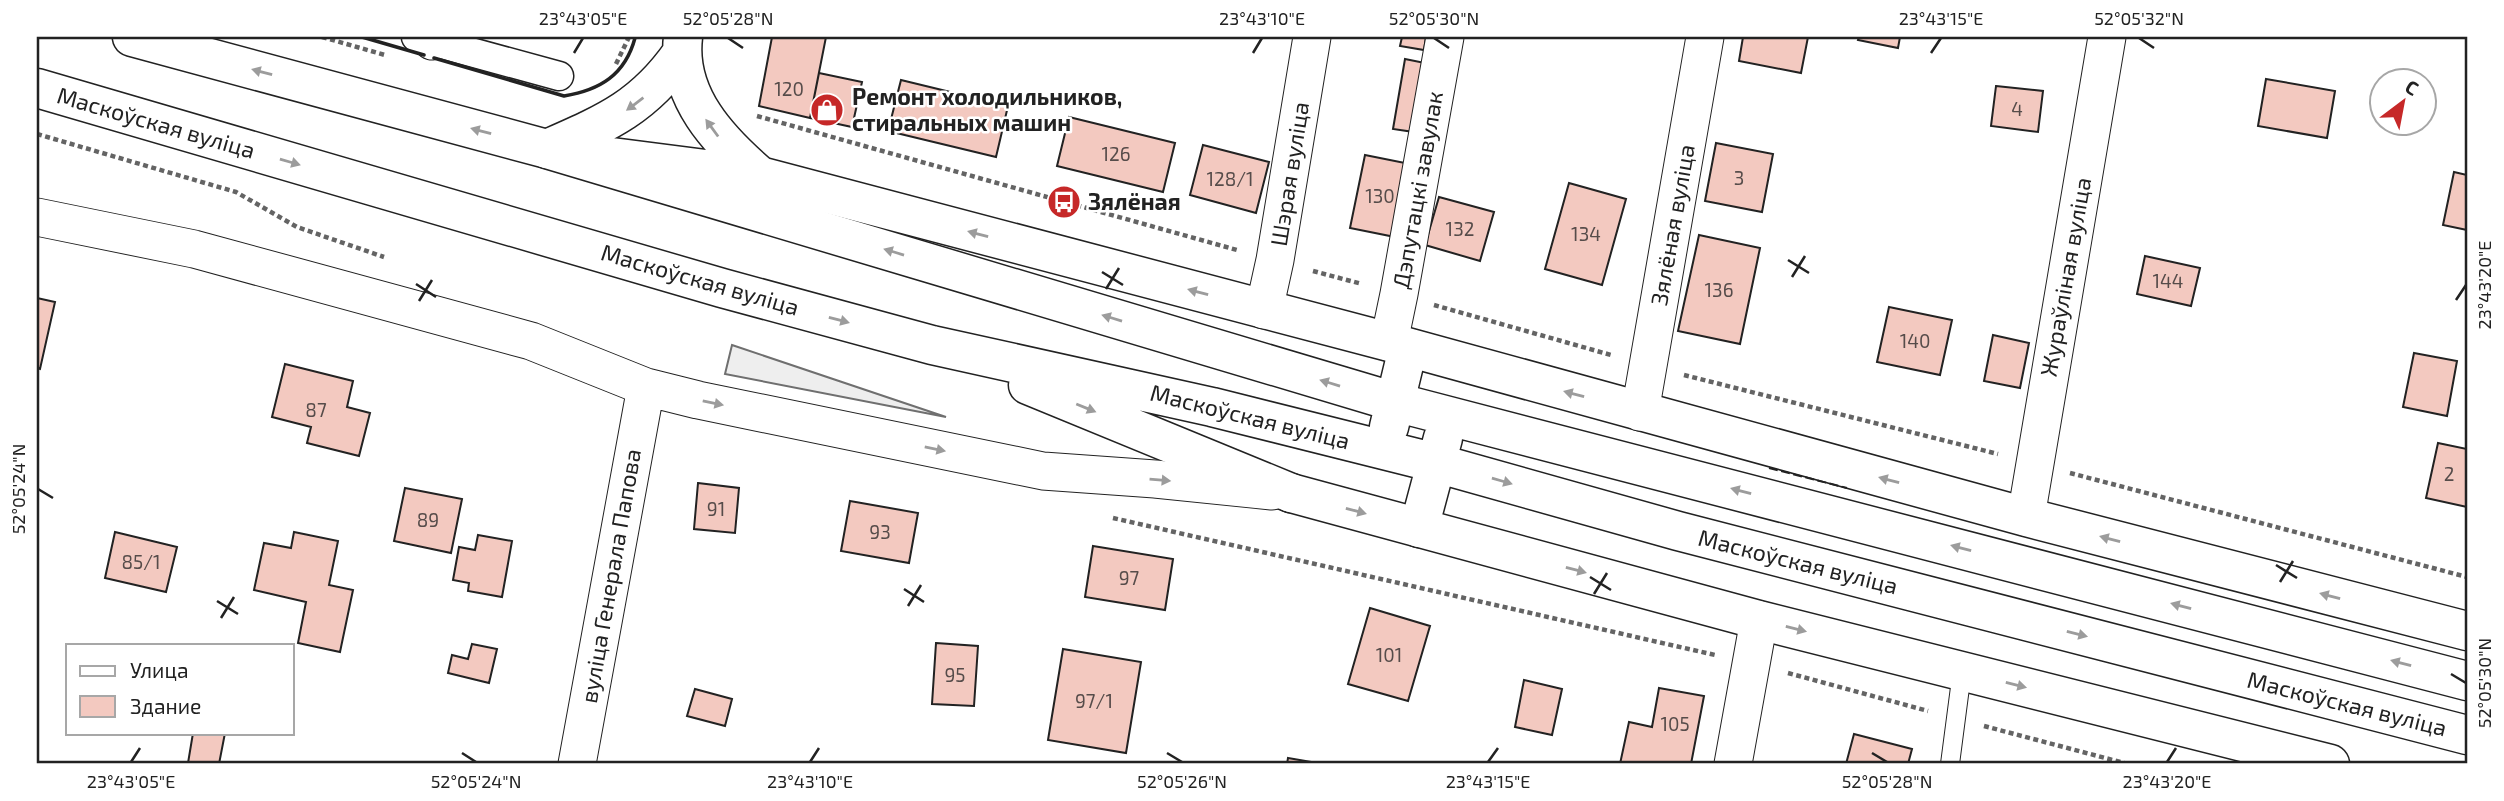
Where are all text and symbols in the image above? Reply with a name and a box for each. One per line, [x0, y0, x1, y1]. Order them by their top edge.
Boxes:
text: 23°43'05"E [539, 7, 627, 29]
text: 52°05'28"N [683, 7, 773, 29]
text: 23°43'10"E [1219, 7, 1305, 29]
text: 52°05'30"N [1389, 7, 1479, 29]
text: 23°43'15"E [1899, 7, 1983, 29]
text: 52°05'32"N [2094, 7, 2184, 29]
one-way arrow [250, 66, 272, 77]
north arrow [2368, 66, 2438, 136]
text: С [2401, 74, 2423, 100]
house number: 120 [774, 77, 804, 100]
street label: Маскоўская вуліца [54, 80, 258, 165]
place label: Ремонт холодильников, стиральных машин [852, 82, 1122, 136]
street label: Дэпутацкі завулак [1386, 89, 1449, 291]
shop icon: Ремонт холодильников, стиральных машин [808, 91, 846, 129]
one-way arrow [626, 97, 644, 111]
house number: 4 [2011, 97, 2023, 120]
street label: Шэрая вуліца [1264, 100, 1315, 248]
one-way arrow [705, 119, 719, 137]
one-way arrow [470, 125, 492, 136]
house number: 126 [1101, 142, 1131, 165]
street label: Зялёная вуліца [1644, 142, 1701, 308]
one-way arrow [280, 157, 301, 167]
house number: 3 [1734, 166, 1744, 189]
house number: 128/1 [1206, 167, 1254, 190]
street label: Жураўліная вуліца [2034, 175, 2097, 379]
bus stop icon: Зялёная [1045, 183, 1083, 221]
house number: 130 [1365, 184, 1395, 207]
place label: Зялёная [1088, 187, 1181, 215]
house number: 132 [1446, 217, 1474, 240]
house number: 134 [1571, 222, 1601, 245]
one-way arrow [967, 228, 989, 239]
street label: Маскоўская вуліца [598, 237, 802, 322]
text: 23°43'20"E [2473, 241, 2495, 329]
one-way arrow [883, 247, 904, 257]
house number: 144 [2153, 269, 2183, 292]
house number: 136 [1705, 278, 1734, 301]
one-way arrow [1187, 286, 1209, 297]
one-way arrow [1101, 312, 1122, 322]
one-way arrow [829, 315, 851, 326]
house number: 140 [1900, 329, 1930, 352]
one-way arrow [1319, 377, 1340, 387]
street label: Маскоўская вуліца [1147, 378, 1353, 455]
one-way arrow [1563, 388, 1585, 399]
one-way arrow [702, 397, 724, 408]
house number: 87 [305, 398, 327, 421]
one-way arrow [1075, 403, 1096, 414]
text: 52°05'24"N [7, 444, 29, 534]
one-way arrow [924, 444, 946, 455]
street label: вуліца Генерала Папова [574, 447, 647, 705]
house number: 2 [2444, 462, 2454, 485]
one-way arrow [1878, 474, 1900, 485]
one-way arrow [1149, 475, 1171, 486]
one-way arrow [1492, 477, 1513, 487]
one-way arrow [1730, 485, 1752, 496]
house number: 91 [707, 497, 725, 520]
one-way arrow [1346, 506, 1368, 517]
house number: 89 [417, 508, 439, 531]
house number: 93 [869, 520, 891, 543]
street label: Маскоўская вуліца [1695, 523, 1901, 600]
one-way arrow [2099, 533, 2121, 544]
one-way arrow [1950, 542, 1972, 553]
house number: 85/1 [121, 550, 161, 573]
house number: 97 [1119, 566, 1140, 589]
one-way arrow [1566, 566, 1587, 576]
one-way arrow [2319, 590, 2341, 601]
one-way arrow [2170, 600, 2192, 611]
one-way arrow [1785, 624, 1807, 635]
one-way arrow [2066, 629, 2088, 640]
text: 52°05'30"N [2473, 638, 2495, 728]
house number: 101 [1376, 643, 1402, 666]
legend [66, 644, 294, 734]
text: Улица [130, 657, 189, 682]
one-way arrow [2390, 657, 2412, 668]
house number: 95 [944, 663, 966, 686]
street label: Маскоўская вуліца [2244, 665, 2450, 742]
one-way arrow [2005, 680, 2027, 691]
house number: 97/1 [1075, 689, 1113, 712]
text: Здание [130, 693, 201, 718]
house number: 105 [1660, 712, 1690, 735]
text: 23°43'05"E [87, 770, 175, 792]
text: 52°05'24"N [431, 770, 521, 792]
text: 23°43'10"E [767, 770, 853, 792]
text: 52°05'26"N [1137, 770, 1227, 792]
text: 23°43'15"E [1446, 770, 1530, 792]
text: 52°05'28"N [1842, 770, 1932, 792]
text: 23°43'20"E [2123, 770, 2211, 792]

